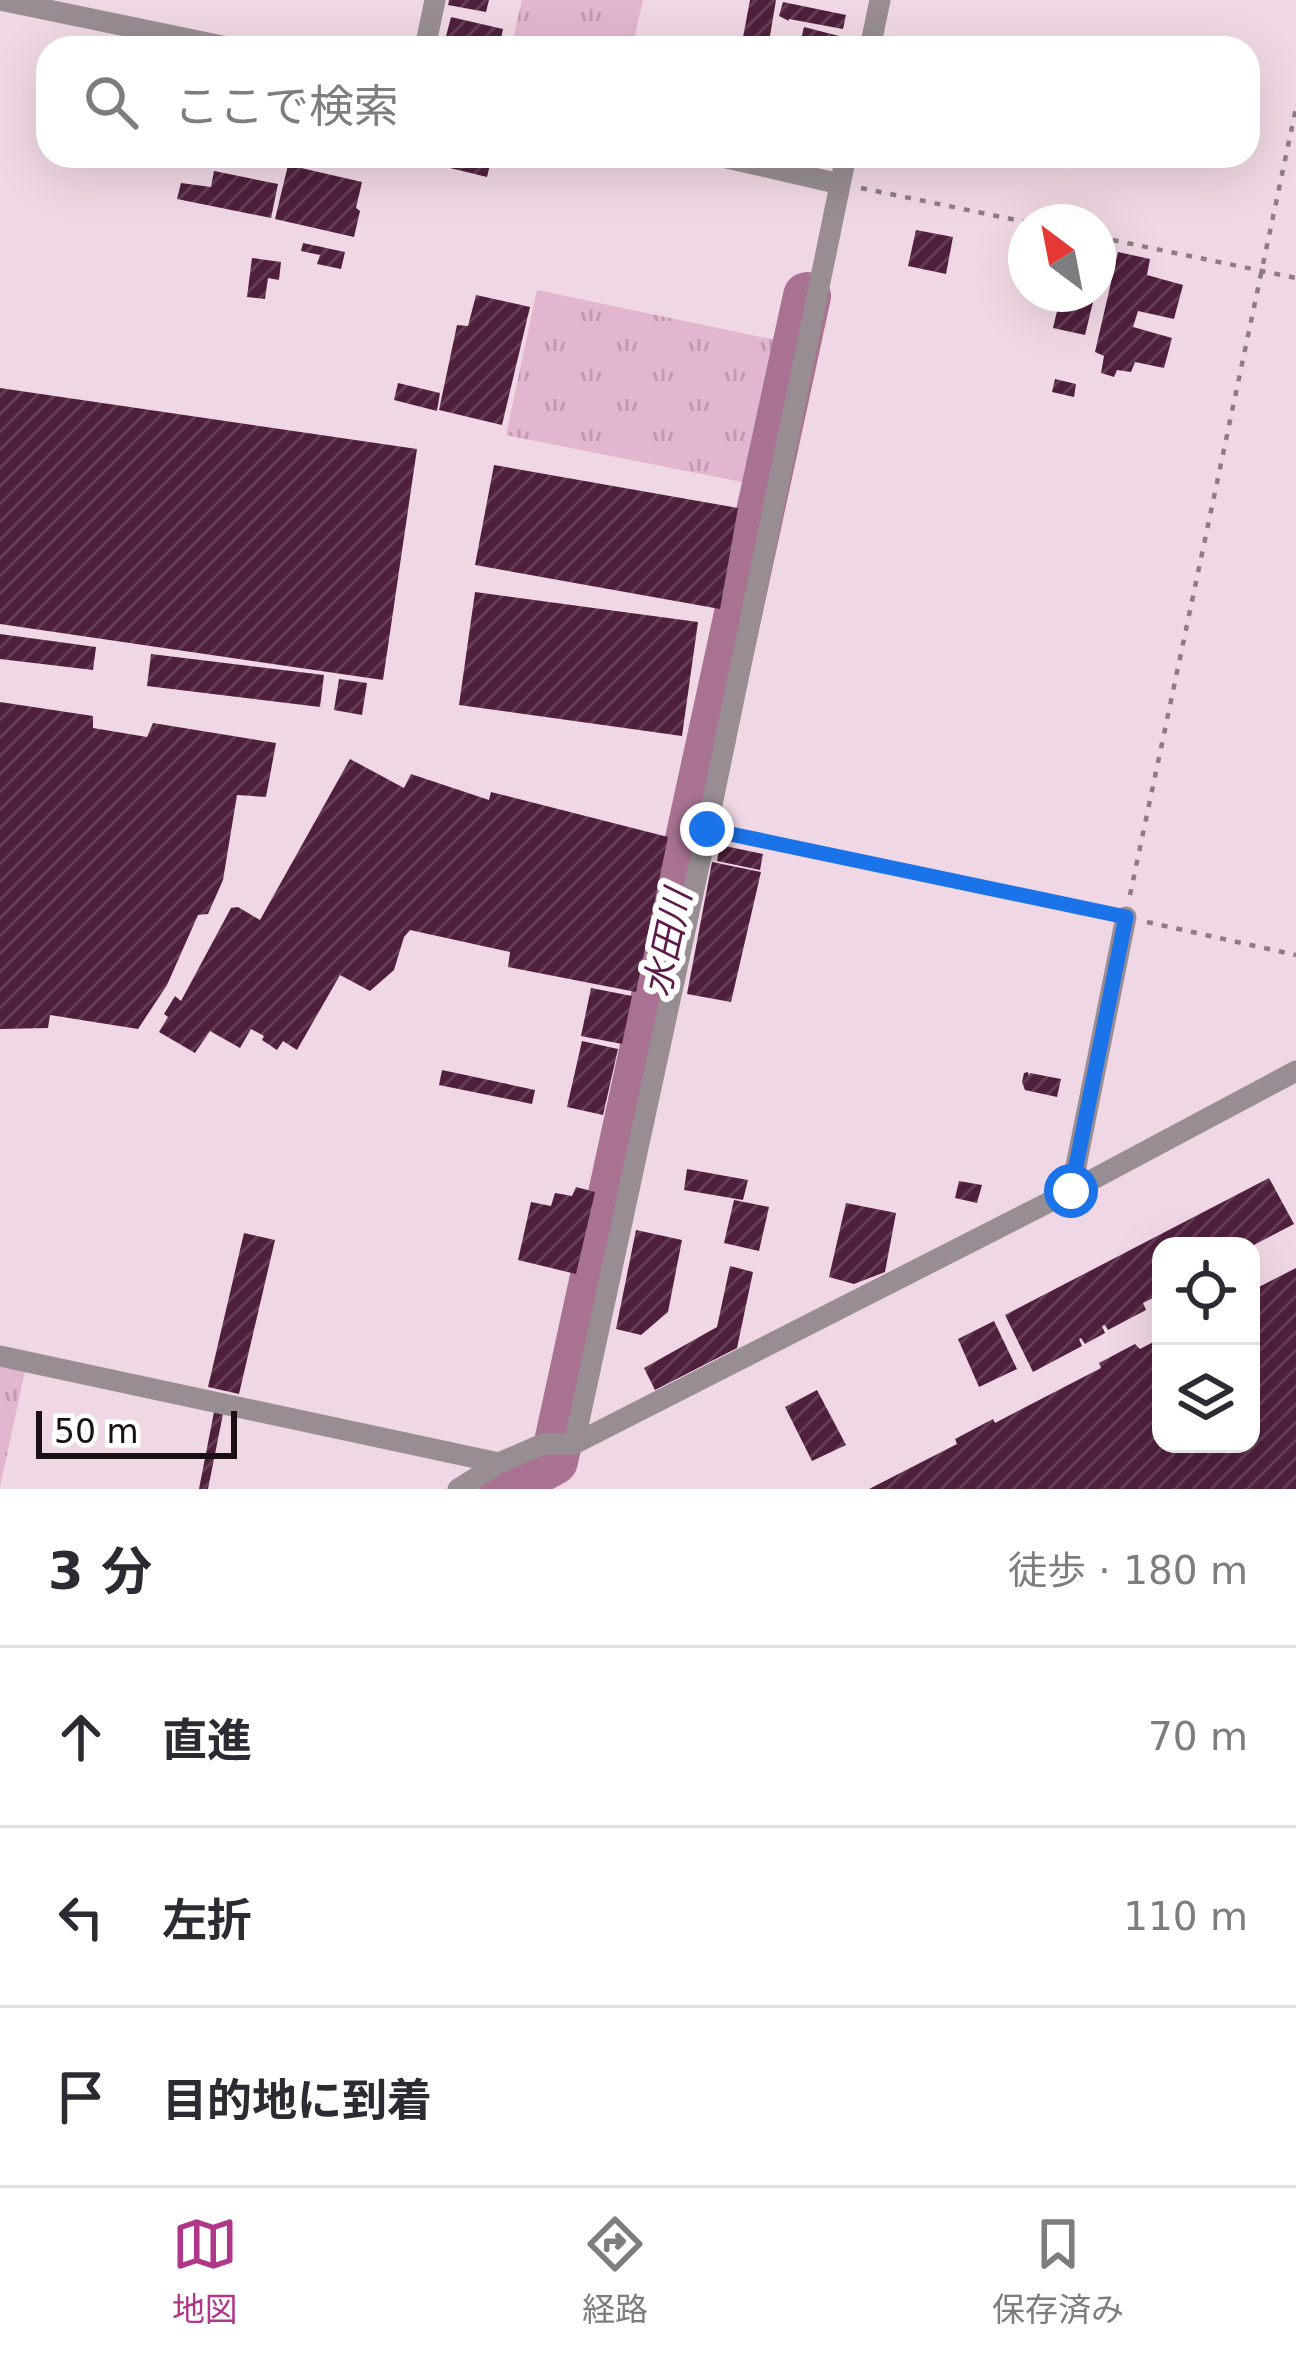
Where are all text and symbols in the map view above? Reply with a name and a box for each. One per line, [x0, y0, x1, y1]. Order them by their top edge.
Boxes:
search box [36, 36, 1260, 168]
icon: search [78, 69, 144, 135]
text: ここで検索 [174, 80, 399, 133]
north arrow [1008, 204, 1116, 312]
route end [680, 802, 734, 856]
water label: 水田川 [636, 882, 700, 1000]
route start [1044, 1164, 1098, 1218]
map controls [1152, 1237, 1260, 1453]
button: locate [1152, 1237, 1260, 1345]
button: layers [1152, 1345, 1260, 1453]
scale bar [36, 1405, 237, 1458]
text: 50 m [54, 1412, 139, 1451]
text: 3 分 [48, 1542, 152, 1601]
text: 徒歩 · 180 m [1008, 1548, 1248, 1593]
icon: ahead [48, 1704, 114, 1770]
text: 直進 [162, 1714, 252, 1767]
text: 70 m [1148, 1714, 1248, 1759]
icon: left [48, 1884, 114, 1950]
text: 左折 [162, 1894, 252, 1947]
text: 110 m [1123, 1894, 1248, 1939]
icon: arrive [48, 2064, 114, 2130]
text: 目的地に到着 [162, 2074, 432, 2127]
tab: 地図 [172, 2211, 238, 2331]
tab: 経路 [582, 2211, 648, 2331]
tab: 保存済み [992, 2211, 1124, 2331]

